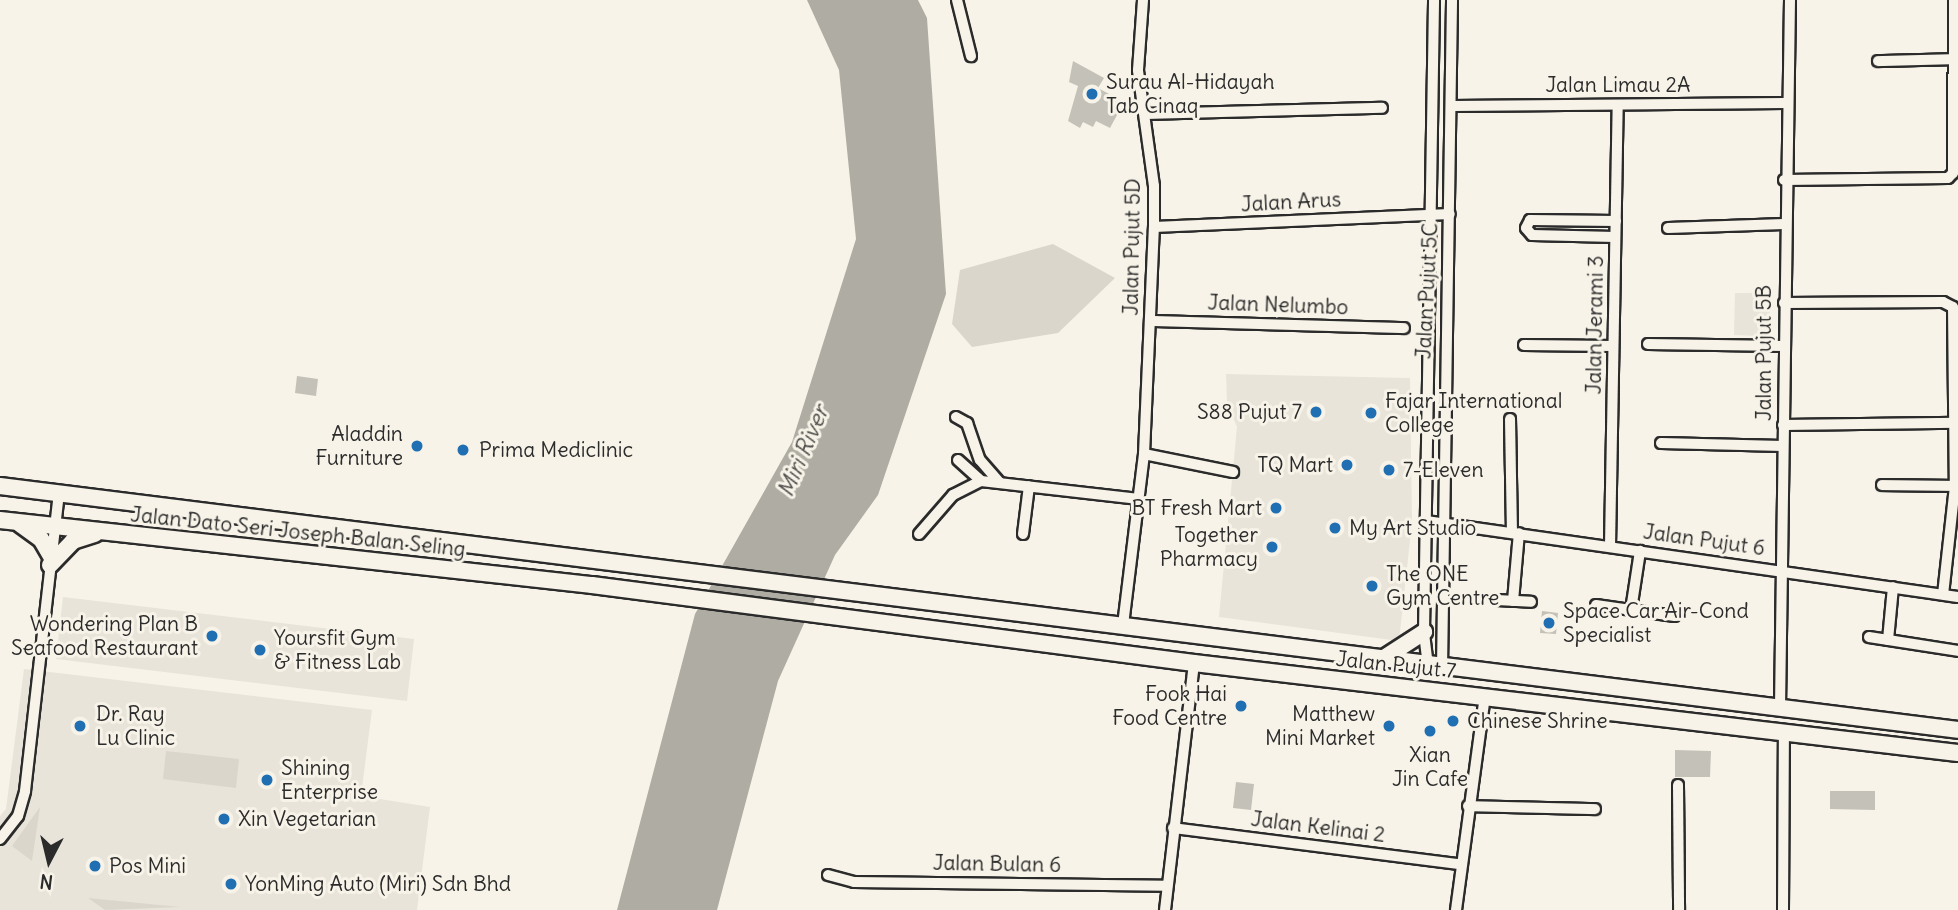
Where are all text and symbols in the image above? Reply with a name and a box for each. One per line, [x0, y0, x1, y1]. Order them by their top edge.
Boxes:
place label: Surau Al-Hidayah Tab Cinaq [1106, 69, 1275, 119]
street label: Jalan Limau 2A [1545, 72, 1691, 98]
marker: Surau Al-Hidayah Tab Cinaq [1084, 86, 1100, 102]
street label: Jalan Pujut 5D [1118, 178, 1146, 316]
street label: Jalan Arus [1240, 187, 1342, 217]
street label: Jalan Pujut 5C [1411, 222, 1443, 360]
street label: Jalan Jerami 3 [1581, 255, 1609, 395]
street label: Jalan Pujut 5B [1751, 285, 1777, 421]
street label: Jalan Nelumbo [1207, 290, 1349, 320]
place label: Fajar International College [1385, 388, 1562, 438]
place label: S88 Pujut 7 [1197, 399, 1302, 425]
water label: Miri River [771, 401, 835, 501]
marker: S88 Pujut 7 [1308, 404, 1324, 420]
marker: Fajar International College [1363, 405, 1379, 421]
place label: Aladdin Furniture [316, 421, 403, 471]
place label: Prima Mediclinic [479, 437, 633, 463]
marker: Aladdin Furniture [409, 438, 425, 454]
marker: Prima Mediclinic [453, 440, 473, 460]
place label: TQ Mart [1257, 452, 1333, 478]
marker: TQ Mart [1339, 457, 1355, 473]
place label: 7-Eleven [1403, 457, 1484, 483]
marker: 7-Eleven [1381, 462, 1397, 478]
place label: BT Fresh Mart [1131, 495, 1262, 521]
marker: BT Fresh Mart [1268, 500, 1284, 516]
street label: Jalan Dato Seri Joseph Balan Seling [129, 502, 467, 562]
place label: My Art Studio [1349, 515, 1476, 541]
street label: Jalan Pujut 6 [1642, 519, 1766, 561]
marker: My Art Studio [1327, 520, 1343, 536]
place label: Together Pharmacy [1160, 522, 1258, 572]
marker: Together Pharmacy [1264, 539, 1280, 555]
place label: The ONE Gym Centre [1386, 561, 1499, 611]
marker: The ONE Gym Centre [1364, 578, 1380, 594]
place label: Space Car Air-Cond Specialist [1563, 598, 1749, 648]
place label: Wondering Plan B Seafood Restaurant [11, 611, 198, 661]
marker: Space Car Air-Cond Specialist [1541, 615, 1557, 631]
place label: Yoursfit Gym & Fitness Lab [274, 625, 401, 675]
marker: Wondering Plan B Seafood Restaurant [204, 628, 220, 644]
marker: Yoursfit Gym & Fitness Lab [252, 642, 268, 658]
street label: Jalan Pujut 7 [1335, 646, 1457, 684]
place label: Fook Hai Food Centre [1112, 681, 1227, 731]
marker: Fook Hai Food Centre [1233, 698, 1249, 714]
place label: Dr. Ray Lu Clinic [96, 701, 175, 751]
place label: Matthew Mini Market [1265, 701, 1375, 751]
place label: Chinese Shrine [1467, 708, 1608, 734]
marker: Chinese Shrine [1445, 713, 1461, 729]
marker: Dr. Ray Lu Clinic [70, 716, 90, 736]
marker: Matthew Mini Market [1381, 718, 1397, 734]
marker: Xian Jin Cafe [1422, 723, 1438, 739]
place label: Xian Jin Cafe [1392, 742, 1468, 792]
place label: Shining Enterprise [281, 755, 378, 805]
marker: Shining Enterprise [259, 772, 275, 788]
place label: Xin Vegetarian [238, 806, 376, 832]
street label: Jalan Kelinai 2 [1249, 806, 1387, 848]
marker: Xin Vegetarian [216, 811, 232, 827]
north arrow [14, 826, 84, 896]
street label: Jalan Bulan 6 [933, 850, 1061, 878]
place label: Pos Mini [109, 853, 186, 879]
marker: Pos Mini [87, 858, 103, 874]
text: N [38, 869, 54, 895]
place label: YonMing Auto (Miri) Sdn Bhd [245, 871, 511, 897]
marker: YonMing Auto (Miri) Sdn Bhd [223, 876, 239, 892]

